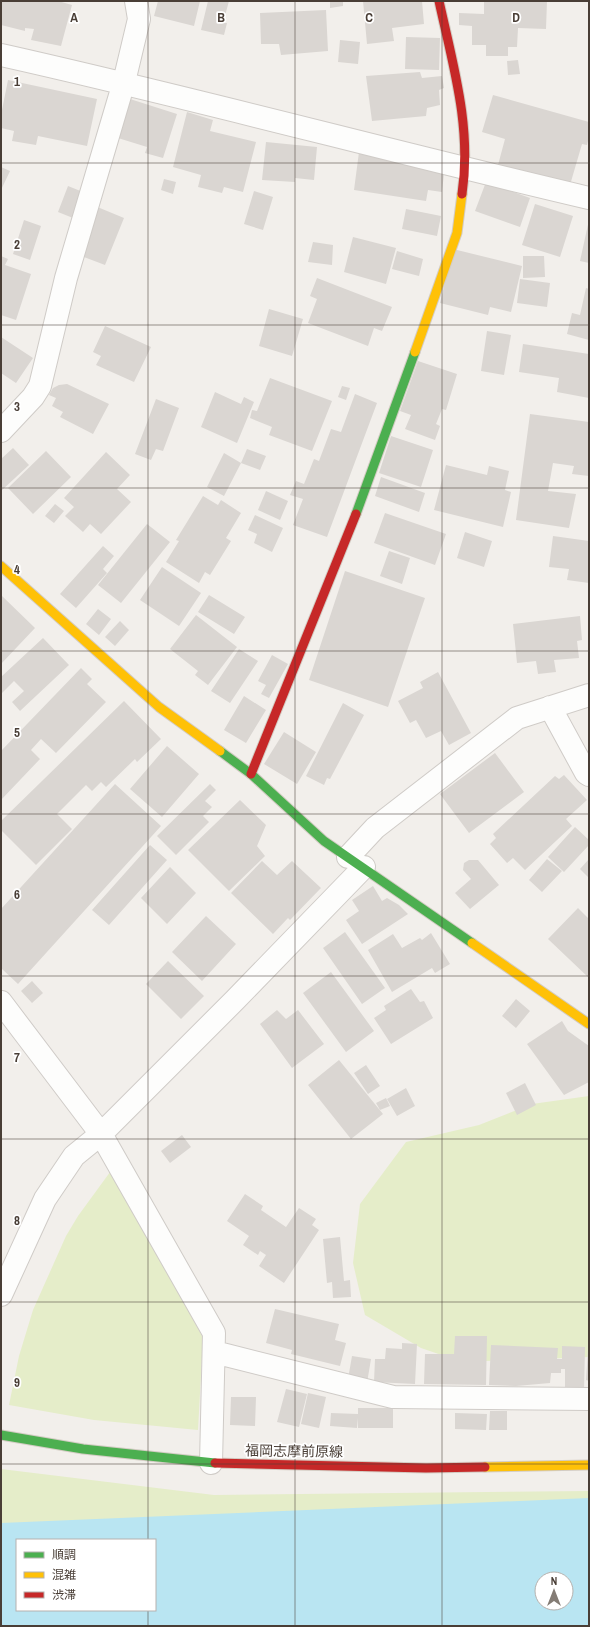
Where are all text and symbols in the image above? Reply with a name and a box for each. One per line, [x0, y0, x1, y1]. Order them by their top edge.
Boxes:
text: A [70, 9, 78, 26]
text: B [217, 9, 225, 26]
text: C [365, 9, 373, 26]
text: D [512, 9, 520, 26]
text: 1 [14, 73, 20, 90]
text: 2 [14, 236, 20, 253]
text: 3 [14, 398, 20, 415]
text: 4 [14, 561, 20, 578]
text: 5 [14, 724, 20, 741]
text: 6 [14, 886, 20, 903]
text: 7 [14, 1049, 20, 1066]
text: 8 [14, 1212, 20, 1229]
text: 9 [14, 1374, 20, 1391]
street label: 福岡志摩前原線 [245, 1441, 343, 1461]
legend [16, 1539, 156, 1611]
text: 順調 [52, 1547, 76, 1563]
text: 混雑 [52, 1567, 76, 1583]
north arrow [534, 1571, 574, 1611]
text: N [551, 1574, 557, 1588]
text: 渋滞 [52, 1587, 76, 1603]

